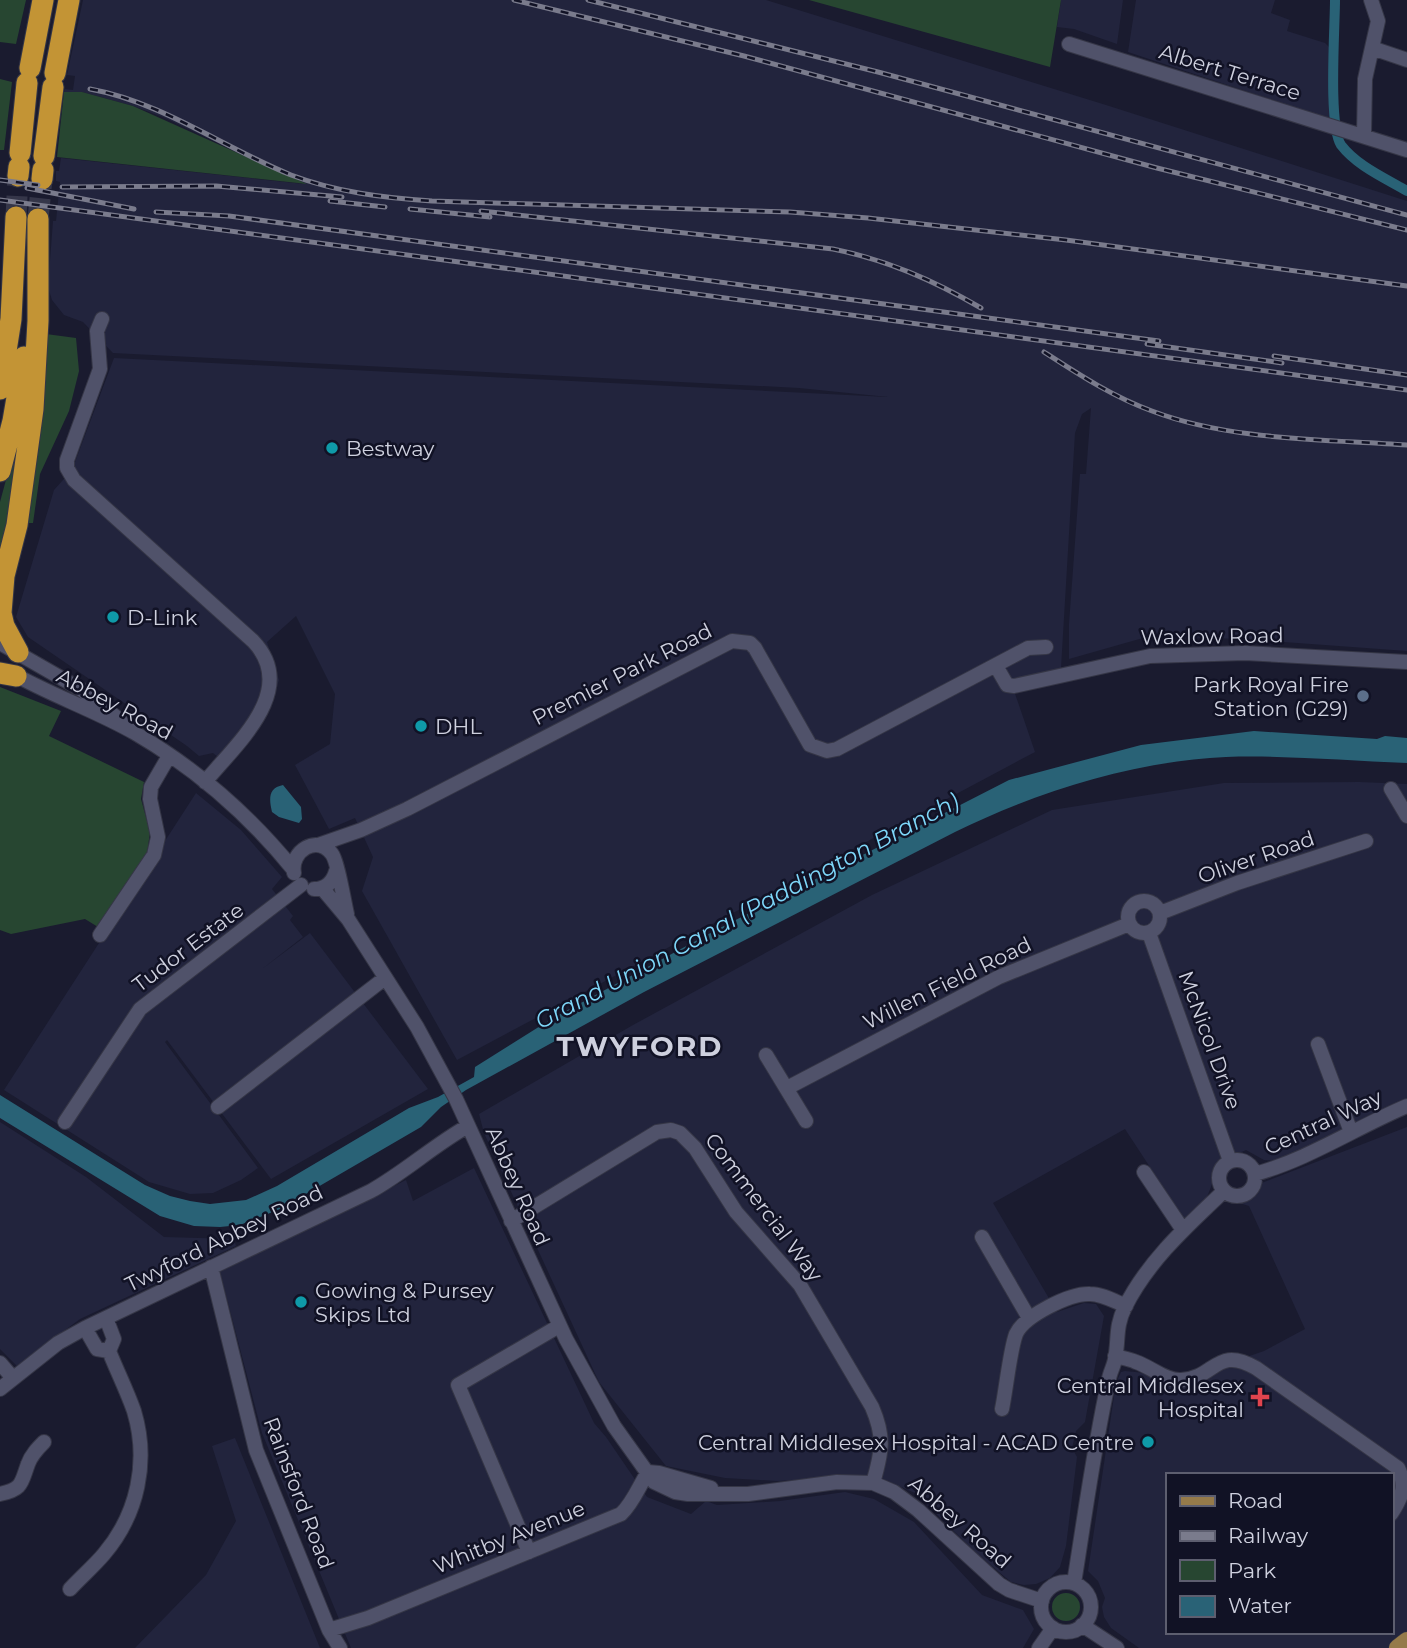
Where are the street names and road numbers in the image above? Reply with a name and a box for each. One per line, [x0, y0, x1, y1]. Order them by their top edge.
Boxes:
street label: Albert Terrace [1156, 39, 1304, 105]
street label: Premier Park Road [528, 618, 716, 730]
street label: Waxlow Road [1140, 622, 1284, 650]
street label: Abbey Road [53, 663, 177, 745]
street label: Oliver Road [1194, 825, 1318, 889]
street label: Tudor Estate [128, 897, 248, 997]
street label: Willen Field Road [859, 931, 1035, 1035]
street label: McNicol Drive [1173, 967, 1247, 1113]
street label: Central Way [1260, 1084, 1386, 1160]
street label: Abbey Road [481, 1123, 555, 1249]
street label: Commercial Way [700, 1128, 828, 1287]
street label: Twyford Abbey Road [121, 1179, 327, 1297]
street label: Rainsford Road [259, 1414, 339, 1572]
street label: Abbey Road [904, 1471, 1016, 1573]
street label: Whitby Avenue [430, 1495, 588, 1579]

